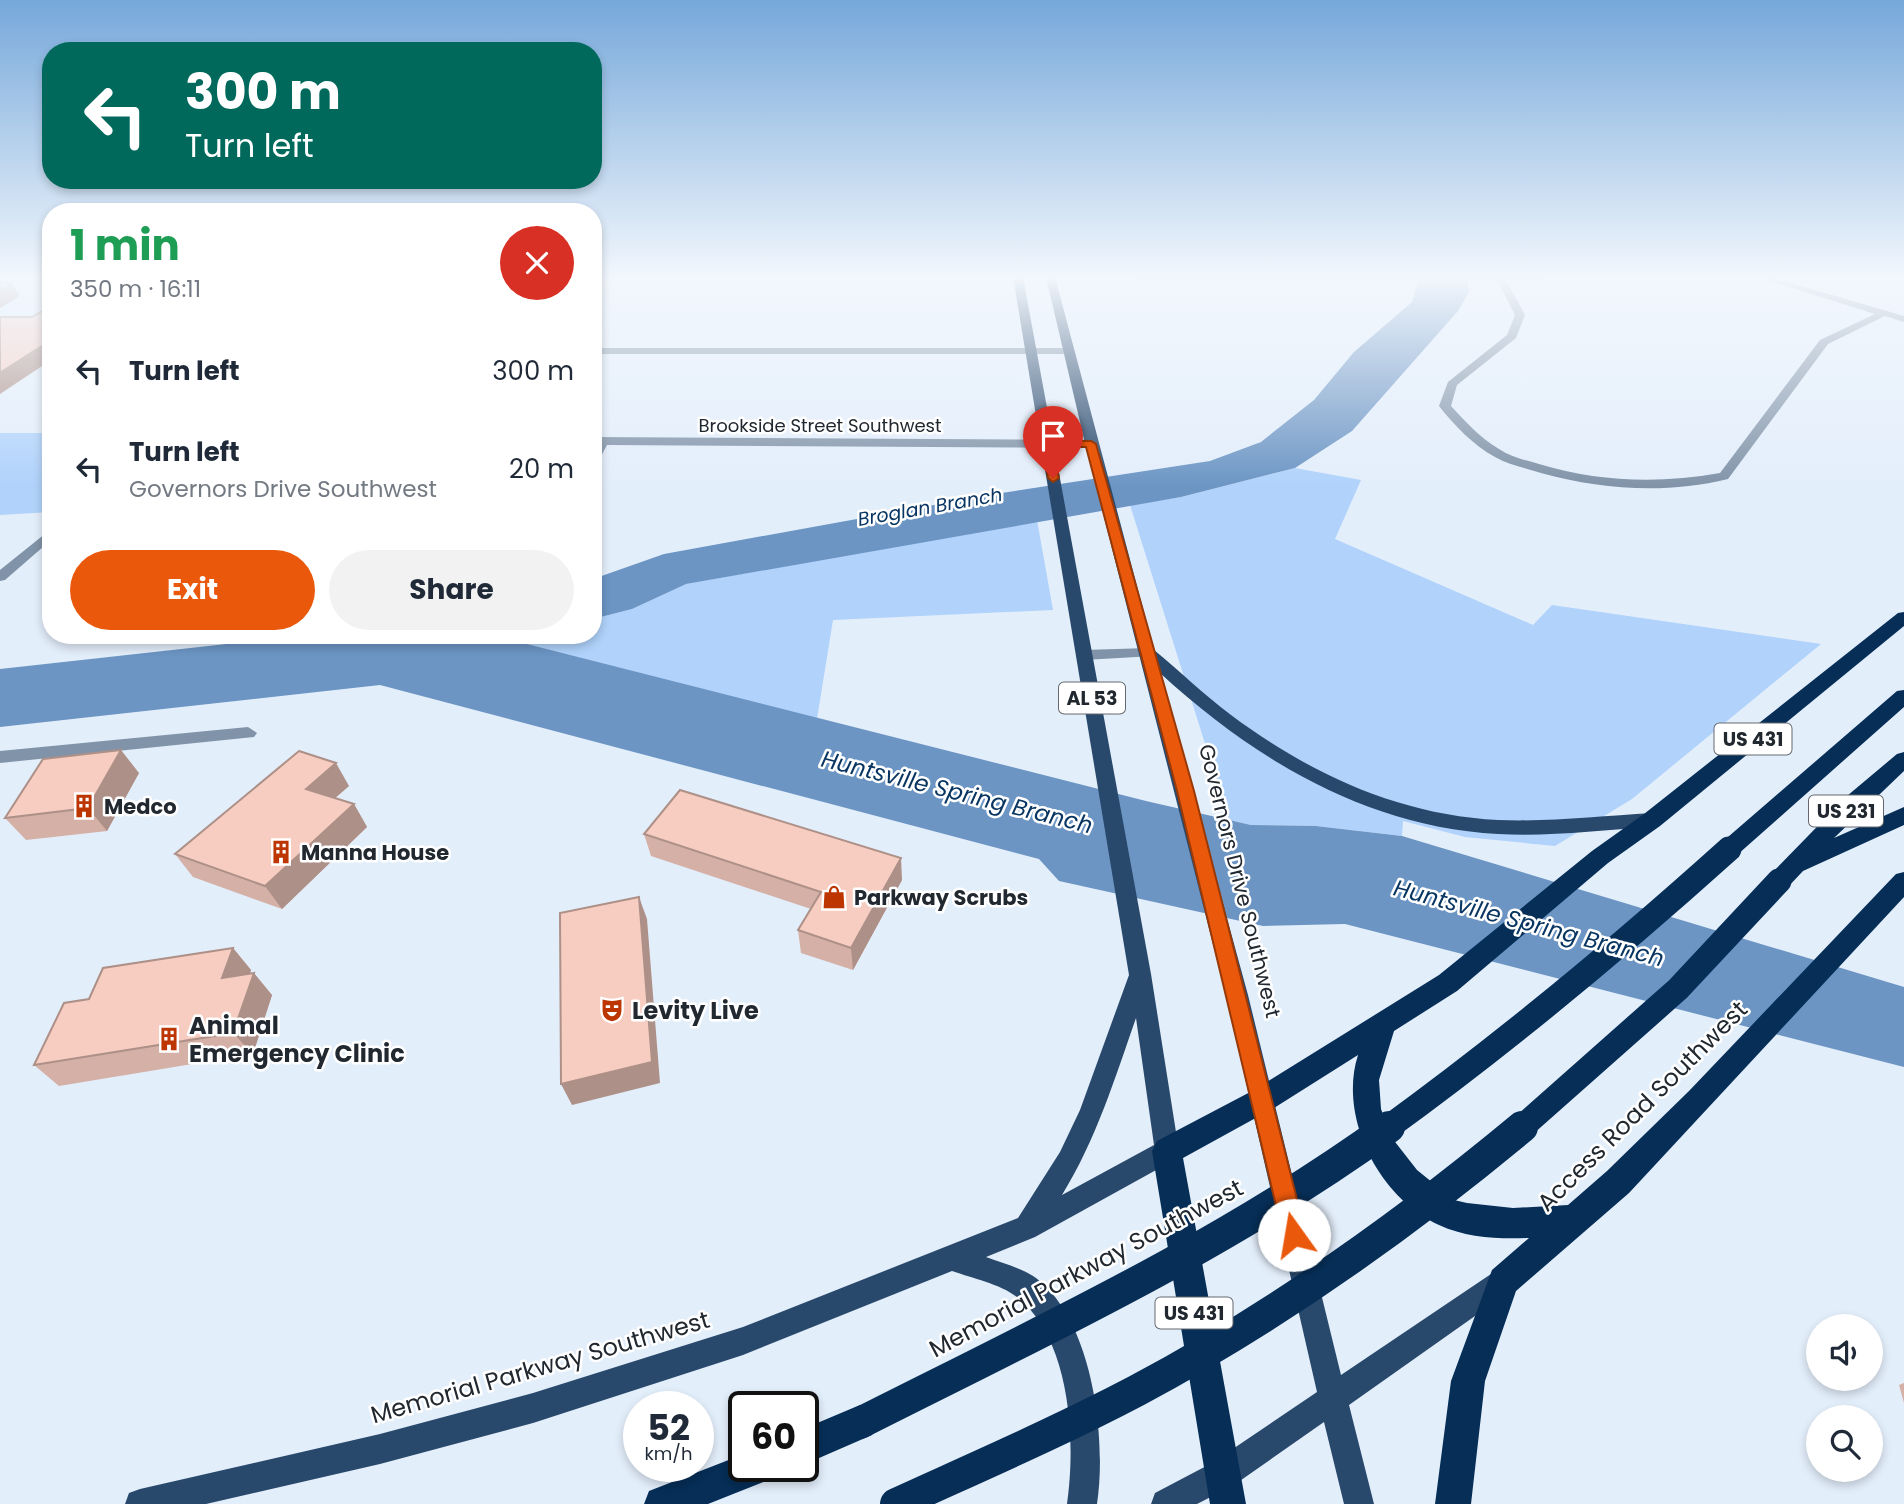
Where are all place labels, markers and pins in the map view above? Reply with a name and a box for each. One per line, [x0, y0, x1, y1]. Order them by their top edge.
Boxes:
pin [1023, 406, 1083, 478]
building icon: Medco [70, 792, 98, 820]
place label: Medco [104, 792, 177, 821]
building icon: Manna House [267, 838, 295, 866]
place label: Manna House [301, 838, 449, 867]
shop icon: Parkway Scrubs [820, 883, 848, 911]
place label: Parkway Scrubs [854, 883, 1028, 912]
place label: Levity Live [632, 994, 759, 1027]
theatre icon: Levity Live [598, 996, 626, 1024]
place label: Animal Emergency Clinic [189, 1009, 405, 1070]
building icon: Animal Emergency Clinic [155, 1025, 183, 1053]

